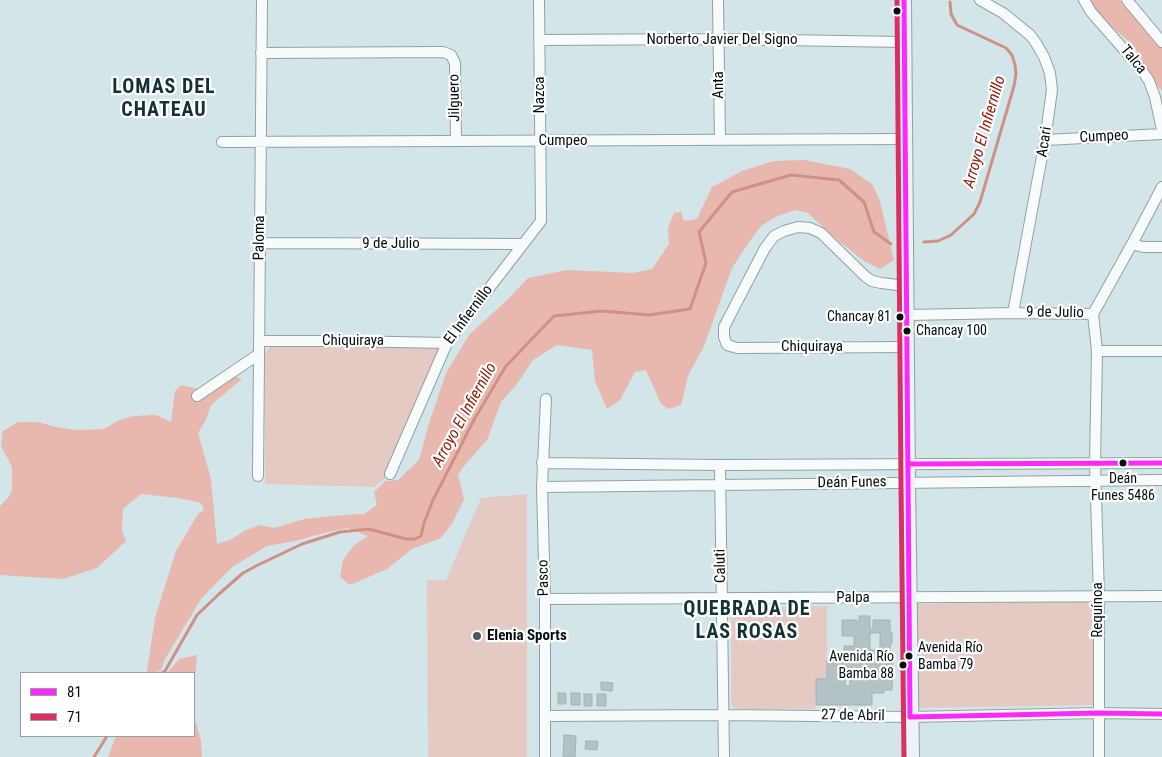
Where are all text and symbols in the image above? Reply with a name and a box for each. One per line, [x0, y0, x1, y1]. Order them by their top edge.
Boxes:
unlabelled marker [892, 6, 902, 16]
street label: Norberto Javier Del Signo [646, 31, 798, 49]
street label: Talca [1116, 42, 1150, 78]
street label: Anta [710, 71, 728, 99]
street label: Jilguero [446, 74, 464, 122]
water label: Arroyo El Infiernillo [960, 74, 1010, 190]
district label: LOMAS DEL CHATEAU [111, 76, 217, 123]
street label: Nazca [531, 76, 549, 114]
street label: Acari [1034, 125, 1056, 159]
street label: Cumpeo [1079, 127, 1129, 147]
street label: Cumpeo [538, 132, 588, 150]
street label: Paloma [251, 215, 269, 261]
street label: 9 de Julio [362, 235, 420, 253]
street label: El Infiernillo [441, 282, 497, 348]
street label: 9 de Julio [1026, 303, 1084, 323]
place label: Chancay 81 [827, 309, 891, 325]
marker: Chancay 81 [895, 312, 905, 322]
place label: Chancay 100 [916, 323, 987, 339]
marker: Chancay 100 [902, 326, 912, 336]
street label: Chiquiraya [322, 332, 384, 350]
street label: Chiquiraya [781, 338, 843, 356]
water label: Arroyo El Infiernillo [429, 360, 501, 470]
marker: Deán Funes 5486 [1118, 458, 1128, 468]
place label: Deán Funes 5486 [1091, 471, 1155, 504]
street label: Deán Funes [817, 473, 887, 493]
street label: Caluti [712, 549, 730, 583]
street label: Pasco [535, 559, 553, 597]
street label: Requínoa [1089, 582, 1107, 638]
street label: Palpa [836, 589, 870, 607]
district label: QUEBRADA DE LAS ROSAS [682, 598, 812, 645]
place label: Elenia Sports [487, 627, 567, 645]
marker: Elenia Sports [471, 630, 483, 642]
place label: Avenida Río Bamba 79 [918, 640, 983, 672]
place label: Avenida Río Bamba 88 [829, 649, 894, 682]
marker: Avenida Río Bamba 79 [904, 651, 914, 661]
marker: Avenida Río Bamba 88 [898, 660, 908, 670]
legend [20, 672, 195, 737]
text: 81 [67, 683, 82, 701]
street label: 27 de Abril [821, 706, 885, 726]
text: 71 [67, 708, 82, 726]

